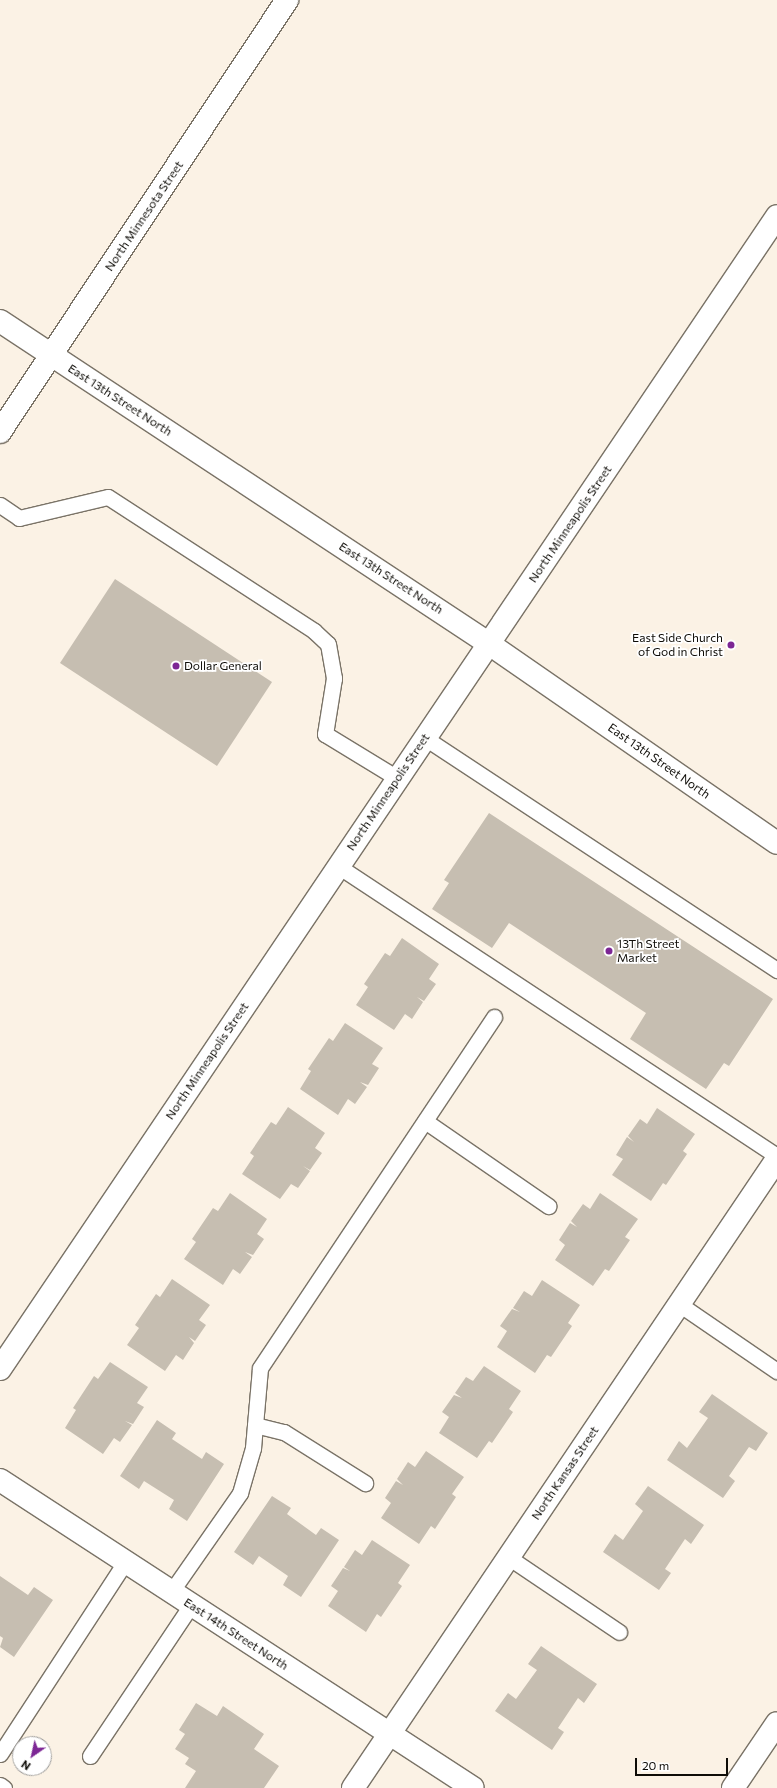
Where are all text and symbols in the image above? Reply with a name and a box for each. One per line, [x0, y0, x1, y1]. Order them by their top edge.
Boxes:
street label: North Minnesota Street [102, 158, 186, 274]
street label: East 13th Street North [65, 361, 175, 439]
street label: North Minneapolis Street [525, 463, 615, 585]
street label: East 13th Street North [336, 539, 446, 617]
place label: East Side Church of God in Christ [632, 631, 723, 659]
marker: East Side Church of God in Christ [726, 640, 736, 650]
place label: Dollar General [184, 659, 262, 673]
marker: Dollar General [171, 661, 181, 671]
street label: East 13th Street North [605, 720, 713, 802]
street label: North Minneapolis Street [343, 731, 433, 853]
place label: 13Th Street Market [617, 937, 679, 965]
marker: 13Th Street Market [604, 946, 614, 956]
street label: North Minneapolis Street [162, 1000, 252, 1122]
street label: North Kansas Street [528, 1423, 602, 1523]
street label: East 14th Street North [181, 1595, 291, 1673]
north arrow [12, 1736, 52, 1776]
scale bar [637, 1750, 730, 1776]
text: N [19, 1758, 33, 1773]
text: 20 m [642, 1758, 669, 1772]

